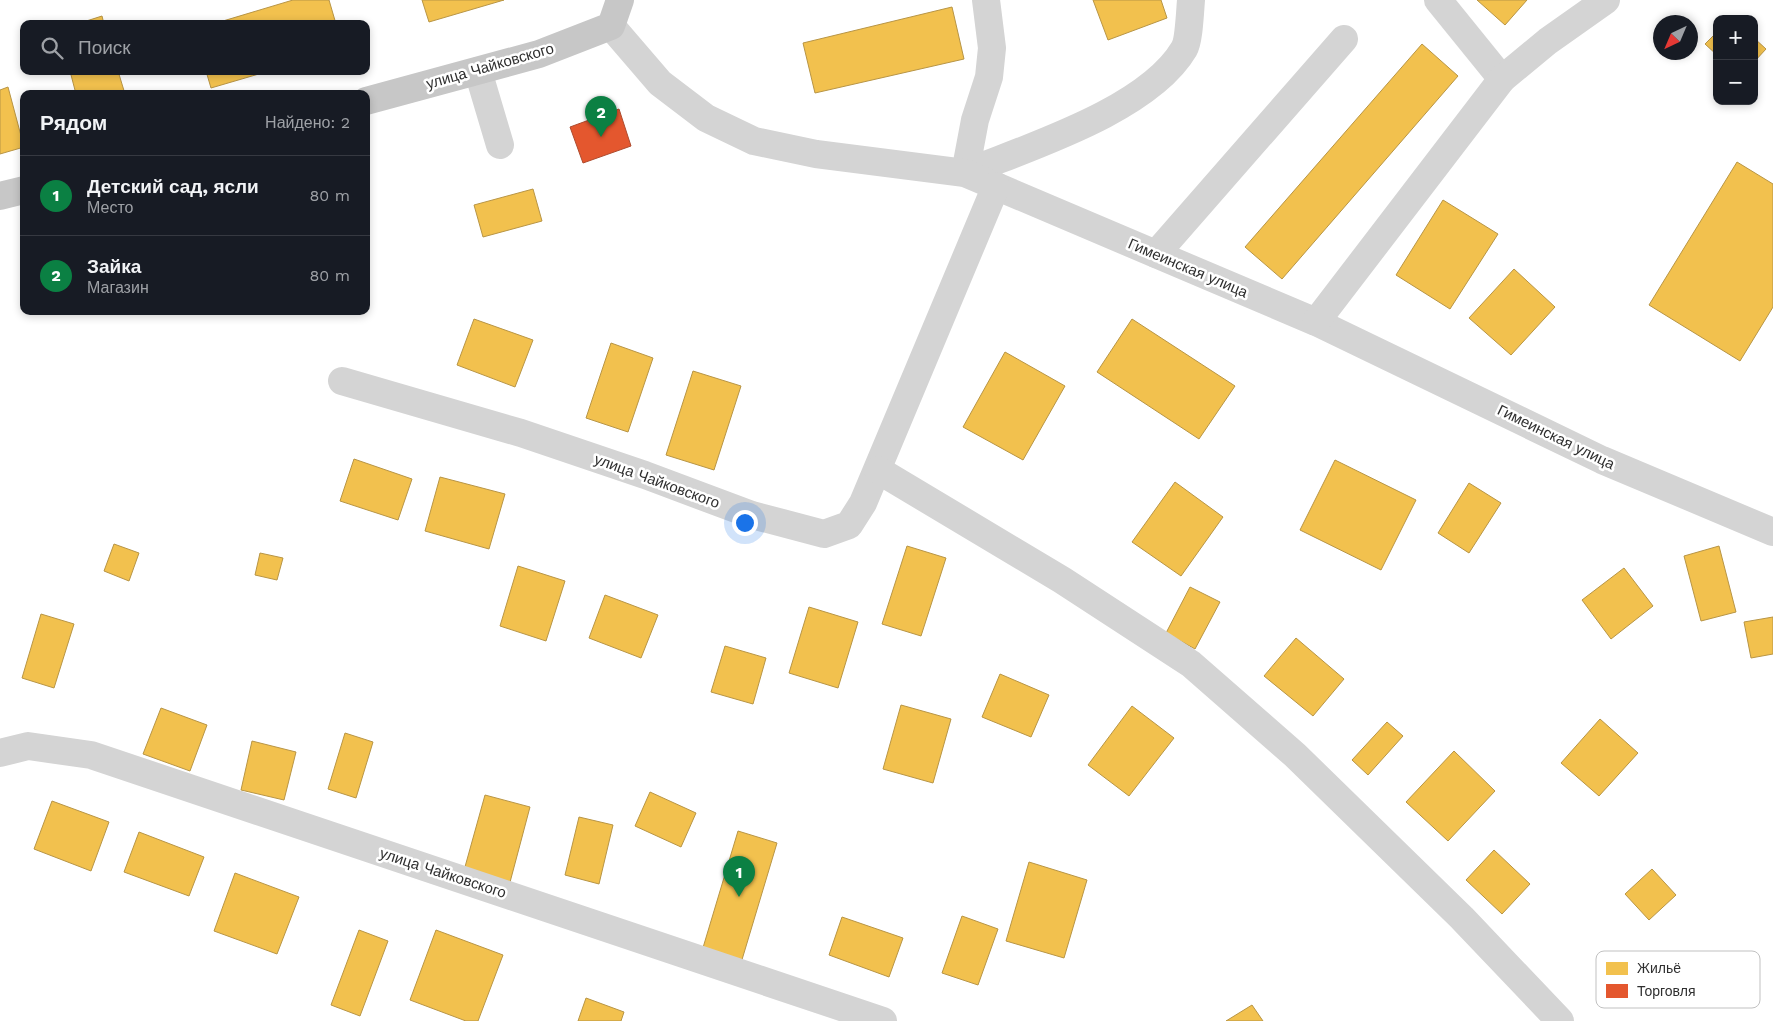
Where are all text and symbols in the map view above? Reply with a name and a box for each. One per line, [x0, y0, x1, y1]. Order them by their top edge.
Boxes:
north arrow [1653, 15, 1698, 60]
map controls [1713, 15, 1758, 105]
button: + [1713, 15, 1758, 60]
search box [20, 20, 370, 75]
icon: search [38, 34, 66, 62]
text: Поиск [78, 36, 131, 59]
street label: улица Чайковского [424, 39, 556, 93]
button: − [1713, 60, 1758, 105]
pin: 2 [585, 96, 617, 137]
text: Рядом [40, 110, 107, 135]
text: Найдено: 2 [265, 113, 350, 132]
text: Детский сад, ясли [87, 175, 259, 198]
text: 1 [53, 186, 59, 205]
text: 80 m [309, 186, 350, 205]
text: Место [87, 198, 133, 217]
street label: Гимеинская улица [1125, 235, 1251, 302]
text: Зайка [87, 255, 141, 278]
text: 2 [51, 266, 61, 285]
text: 80 m [309, 266, 350, 285]
text: Магазин [87, 278, 149, 297]
street label: Гимеинская улица [1494, 401, 1618, 473]
street label: улица Чайковского [592, 450, 722, 512]
your location [732, 510, 758, 536]
street label: улица Чайковского [377, 844, 509, 902]
pin: 1 [723, 856, 755, 897]
legend [1596, 951, 1760, 1008]
text: Жильё [1637, 960, 1681, 976]
text: Торговля [1637, 983, 1695, 999]

